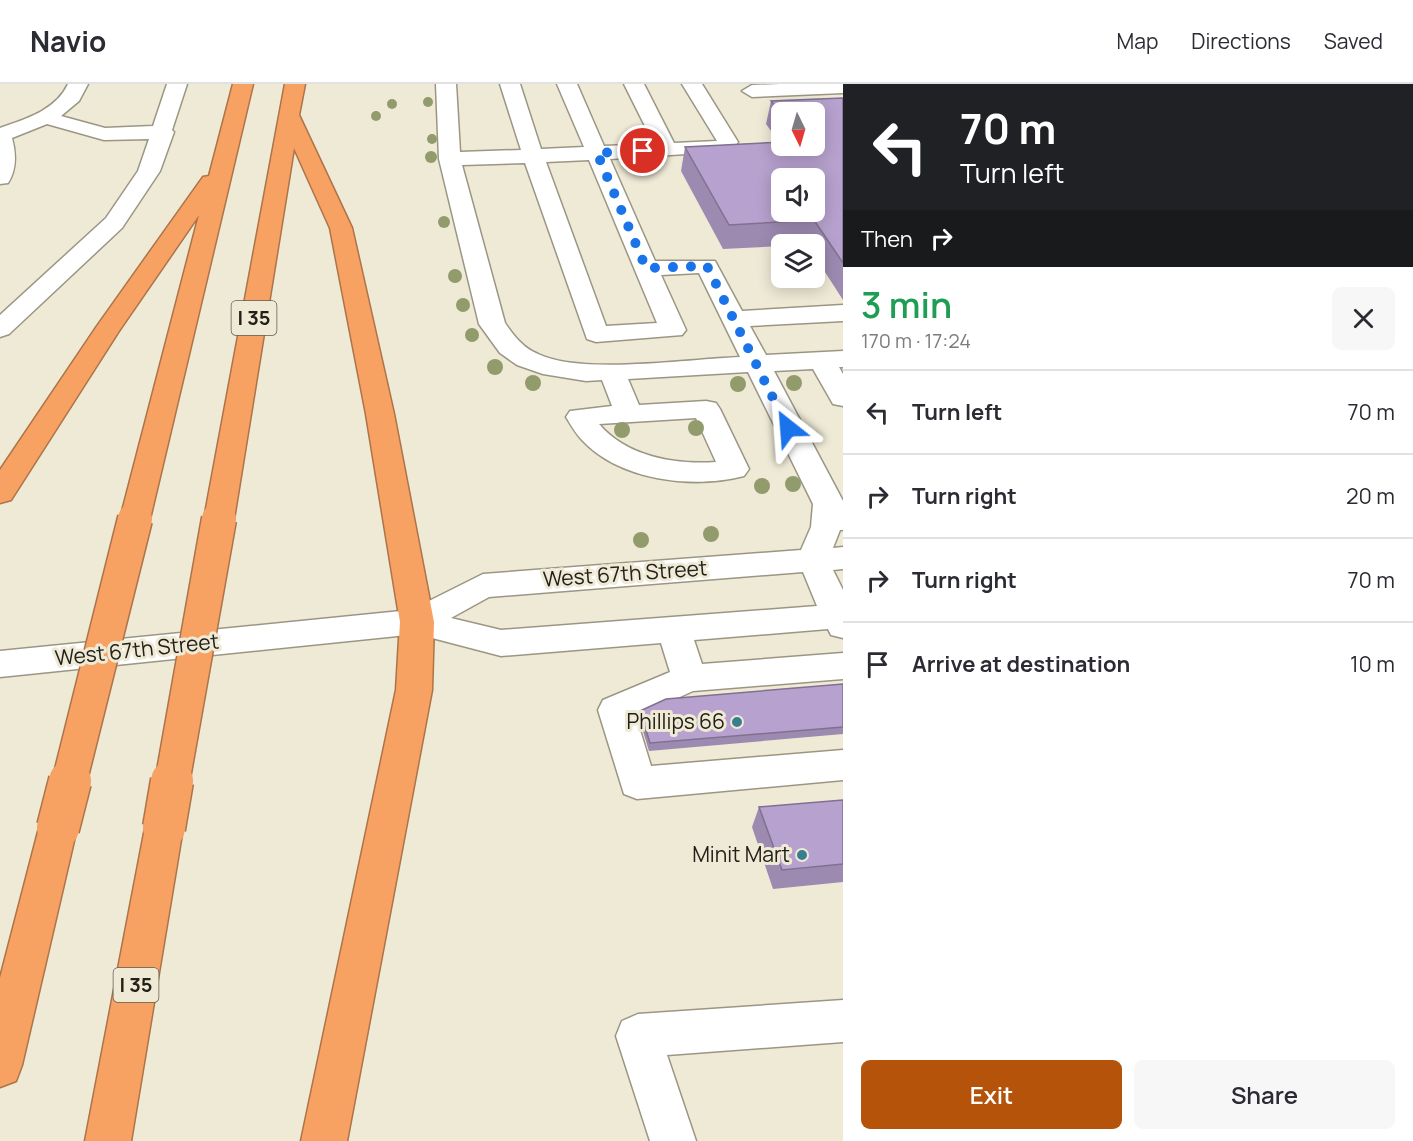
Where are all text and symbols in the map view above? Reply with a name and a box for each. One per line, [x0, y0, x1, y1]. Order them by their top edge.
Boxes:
text: Navio [30, 22, 106, 60]
text: Map [1117, 27, 1158, 55]
text: Directions [1191, 27, 1291, 55]
text: Saved [1324, 27, 1383, 55]
text: 70 m [960, 99, 1056, 157]
north arrow [771, 102, 825, 156]
map controls [771, 102, 825, 288]
icon: left [861, 108, 939, 186]
pin [617, 125, 668, 176]
icon: arrive [626, 134, 659, 167]
text: Turn left [960, 154, 1064, 191]
button: sound [771, 168, 825, 222]
icon: right [925, 222, 958, 255]
text: Then [861, 224, 913, 254]
button: layers [771, 234, 825, 288]
text: 3 min [861, 280, 952, 329]
button: close [1332, 287, 1395, 350]
road number: I 35 [232, 301, 276, 335]
text: 170 m · 17:24 [861, 327, 971, 354]
position arrow [756, 396, 820, 460]
icon: left [861, 396, 894, 429]
text: Turn left [912, 397, 1002, 427]
text: 70 m [1347, 397, 1395, 427]
icon: right [861, 480, 894, 513]
text: Turn right [912, 481, 1017, 511]
text: 20 m [1346, 481, 1395, 511]
street label: West 67th Street [542, 553, 708, 593]
icon: right [861, 564, 894, 597]
text: Turn right [912, 565, 1017, 595]
text: 70 m [1347, 565, 1395, 595]
street label: West 67th Street [54, 626, 220, 672]
icon: arrive [861, 648, 894, 681]
text: Arrive at destination [912, 649, 1130, 679]
text: 10 m [1350, 649, 1395, 679]
place label: Phillips 66 [627, 707, 725, 735]
marker: Phillips 66 [730, 715, 744, 729]
place label: Minit Mart [692, 840, 790, 868]
marker: Minit Mart [795, 848, 809, 862]
road number: I 35 [114, 968, 158, 1002]
button: Exit [861, 1060, 1122, 1129]
button: Share [1134, 1060, 1395, 1129]

